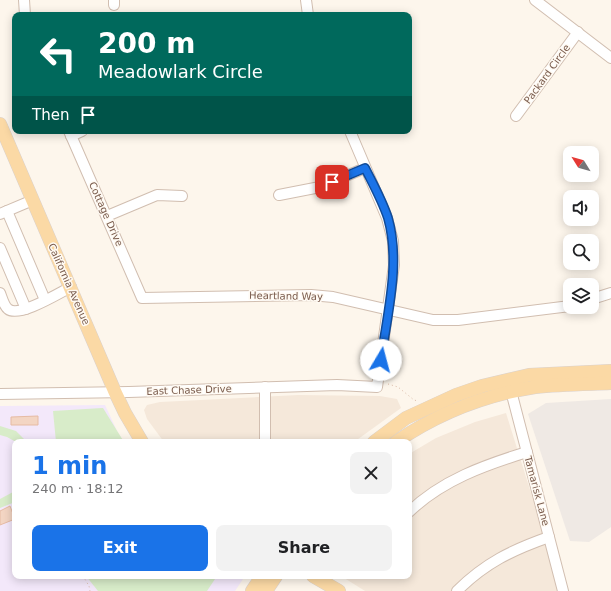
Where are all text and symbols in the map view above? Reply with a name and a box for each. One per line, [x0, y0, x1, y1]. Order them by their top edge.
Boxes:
text: 200 m [98, 27, 195, 60]
icon: left [32, 28, 84, 80]
street label: Packard Circle [522, 42, 572, 106]
text: Meadowlark Circle [98, 61, 263, 82]
icon: arrive [77, 104, 99, 126]
text: Then [32, 106, 69, 124]
north arrow [563, 146, 599, 182]
map controls [563, 146, 599, 314]
pin [315, 165, 349, 199]
icon: arrive [321, 171, 343, 193]
street label: Cottage Drive [87, 180, 125, 248]
button: sound [563, 190, 599, 226]
button: search [563, 234, 599, 270]
street label: California Avenue [46, 242, 92, 326]
button: layers [563, 278, 599, 314]
street label: Heartland Way [249, 290, 323, 302]
position arrow [360, 339, 402, 381]
street label: East Chase Drive [146, 383, 232, 397]
text: 1 min [32, 452, 107, 480]
button: close [350, 452, 392, 494]
street label: Tamarisk Lane [522, 454, 552, 527]
text: 240 m · 18:12 [32, 481, 123, 496]
button: Exit [32, 525, 208, 571]
button: Share [216, 525, 392, 571]

